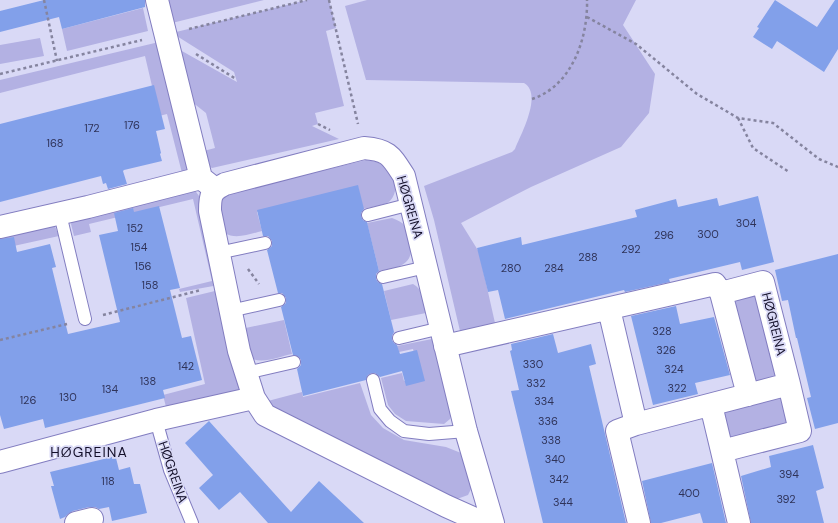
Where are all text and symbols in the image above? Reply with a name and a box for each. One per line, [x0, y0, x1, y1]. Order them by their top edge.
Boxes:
house number: 176 [124, 118, 140, 132]
house number: 172 [84, 121, 100, 135]
house number: 168 [46, 136, 64, 150]
street label: HØGREINA [393, 174, 427, 241]
house number: 304 [736, 216, 757, 230]
house number: 152 [127, 221, 143, 235]
house number: 300 [697, 227, 719, 241]
house number: 296 [654, 228, 674, 242]
house number: 154 [131, 240, 148, 254]
house number: 292 [621, 242, 641, 256]
house number: 288 [578, 250, 598, 264]
house number: 156 [134, 259, 152, 273]
house number: 280 [501, 261, 521, 275]
house number: 284 [544, 261, 564, 275]
house number: 158 [142, 278, 158, 292]
street label: HØGREINA [758, 291, 790, 358]
house number: 328 [652, 324, 672, 338]
house number: 326 [656, 343, 676, 357]
house number: 330 [523, 357, 543, 371]
house number: 142 [178, 359, 194, 373]
house number: 324 [664, 362, 684, 376]
house number: 138 [140, 374, 156, 388]
house number: 332 [526, 376, 546, 390]
house number: 322 [667, 381, 687, 395]
house number: 134 [102, 382, 119, 396]
house number: 130 [59, 390, 77, 404]
house number: 126 [20, 393, 36, 407]
house number: 334 [534, 394, 554, 408]
house number: 336 [538, 414, 558, 428]
house number: 338 [541, 433, 561, 447]
street label: HØGREINA [154, 439, 192, 506]
district label: HØGREINA [50, 443, 128, 461]
house number: 340 [545, 452, 565, 466]
house number: 394 [779, 467, 799, 481]
house number: 342 [549, 472, 569, 486]
house number: 118 [101, 474, 115, 488]
house number: 400 [678, 486, 700, 500]
house number: 392 [776, 492, 796, 506]
house number: 344 [553, 495, 573, 509]

